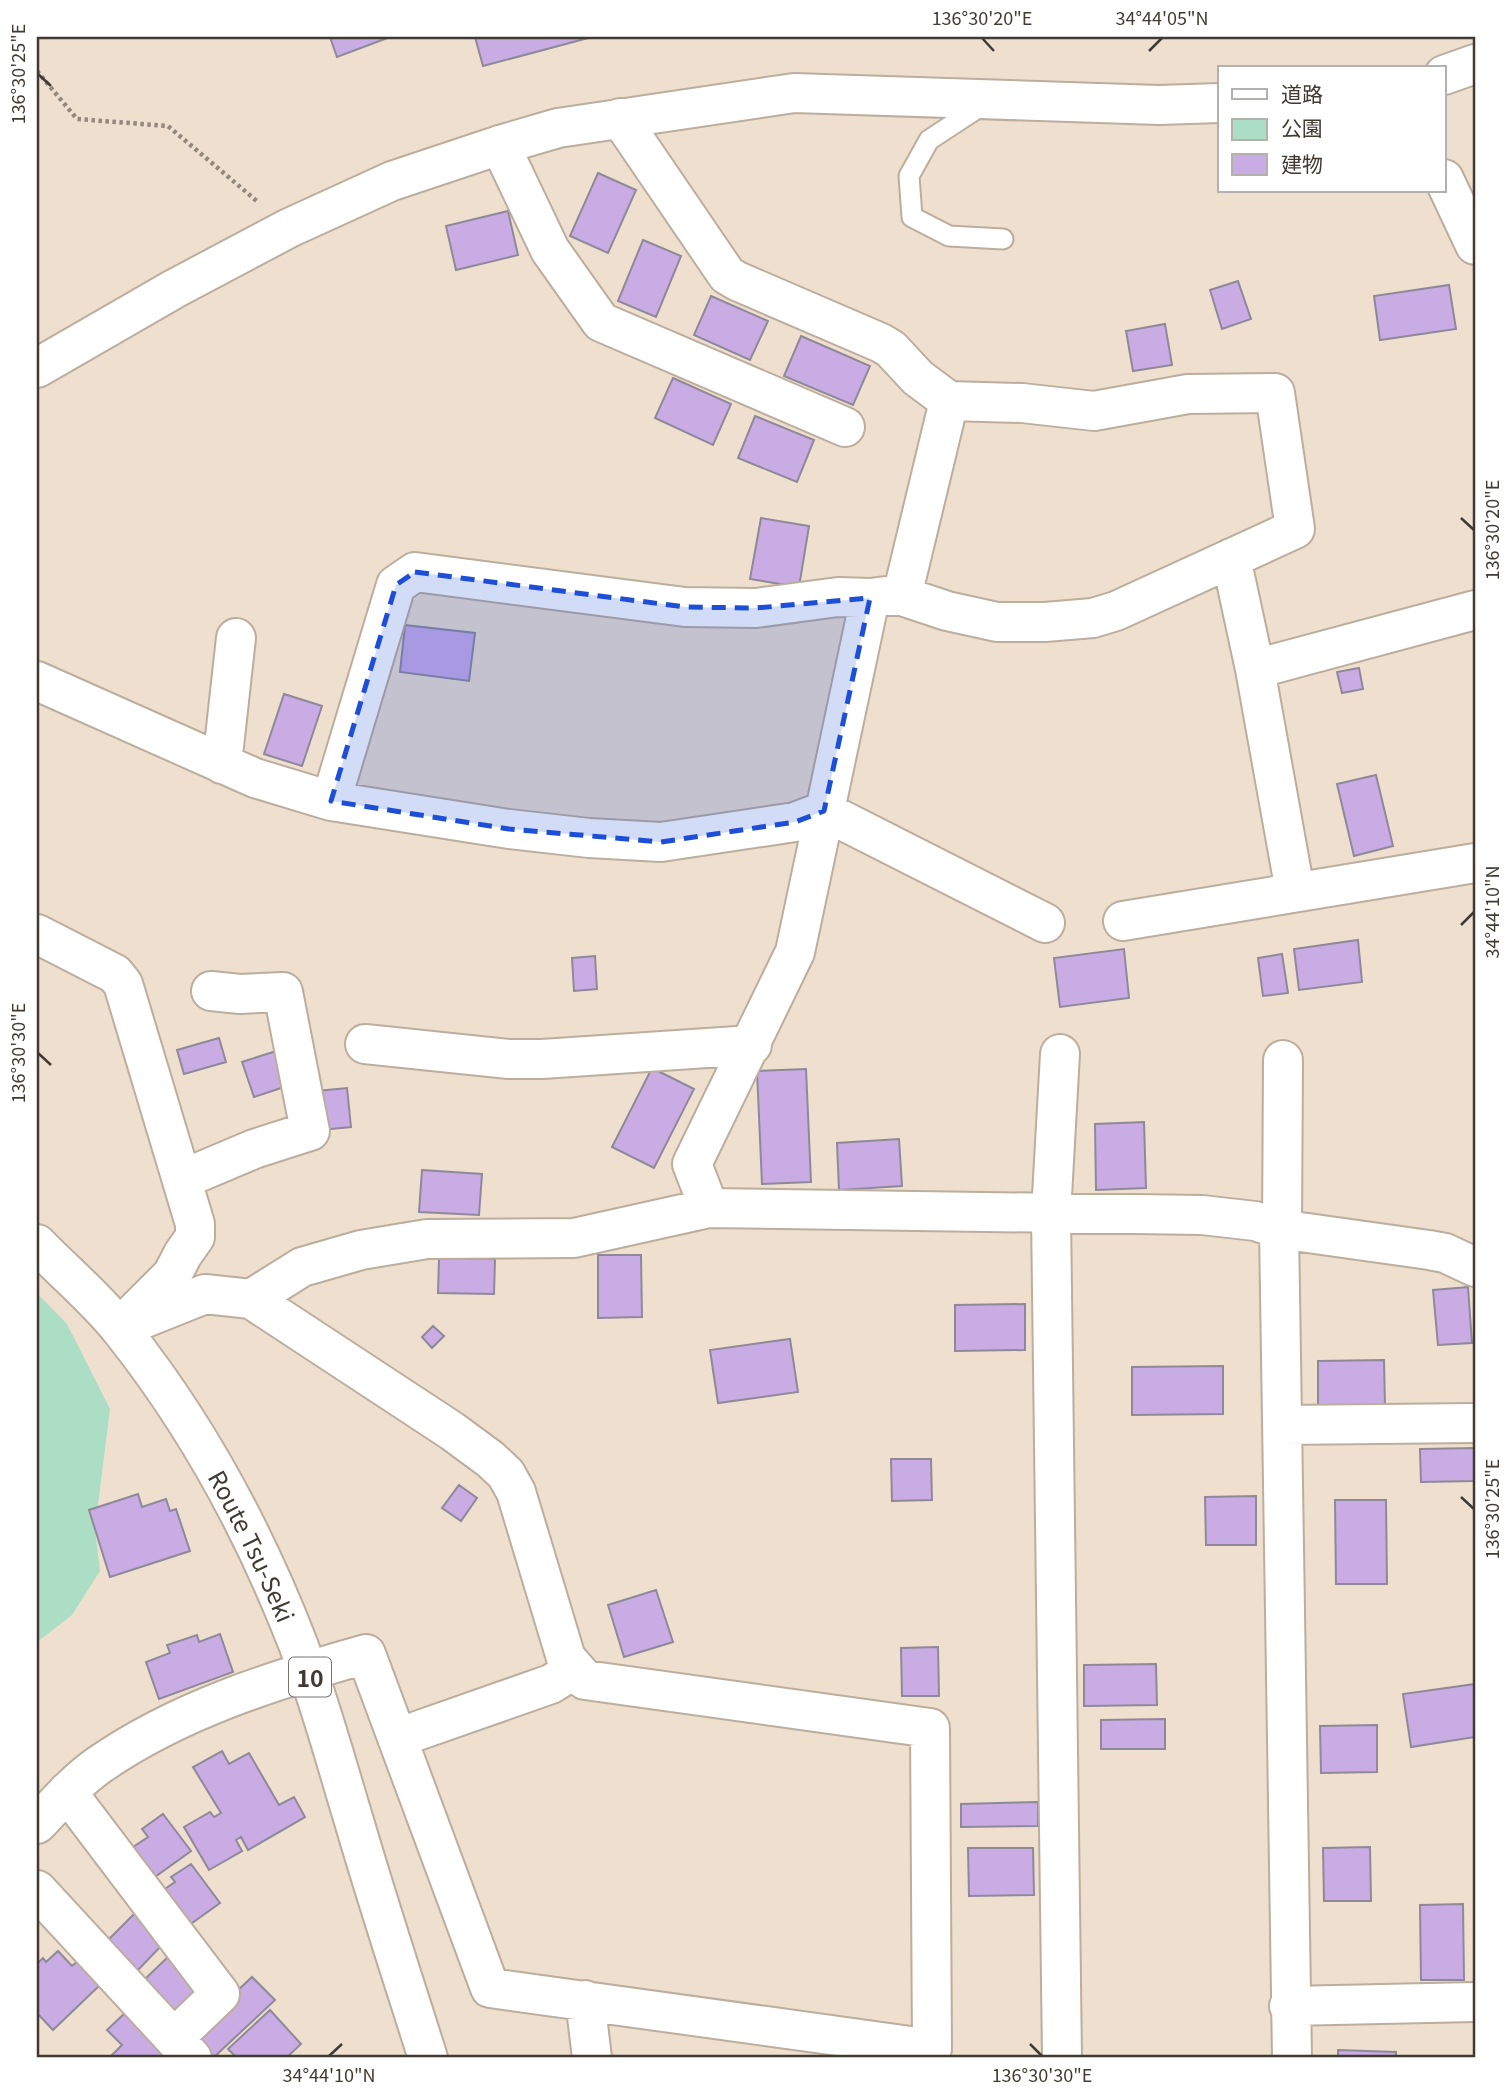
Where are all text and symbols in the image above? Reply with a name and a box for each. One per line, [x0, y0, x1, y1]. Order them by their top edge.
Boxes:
text: 136°30'20"E [932, 4, 1032, 30]
text: 34°44'05"N [1115, 4, 1209, 30]
text: 136°30'25"E [4, 24, 30, 124]
legend [1218, 66, 1446, 192]
text: 道路 [1281, 78, 1323, 108]
text: 公園 [1281, 112, 1323, 142]
text: 建物 [1281, 148, 1323, 178]
text: 136°30'20"E [1478, 480, 1504, 580]
text: 34°44'10"N [1478, 865, 1504, 959]
text: 136°30'30"E [4, 1003, 30, 1103]
text: 136°30'25"E [1478, 1459, 1504, 1559]
street label: Route Tsu-Seki [201, 1463, 305, 1627]
road number: 10 [289, 1658, 331, 1696]
text: 34°44'10"N [282, 2061, 376, 2087]
text: 136°30'30"E [992, 2061, 1092, 2087]

